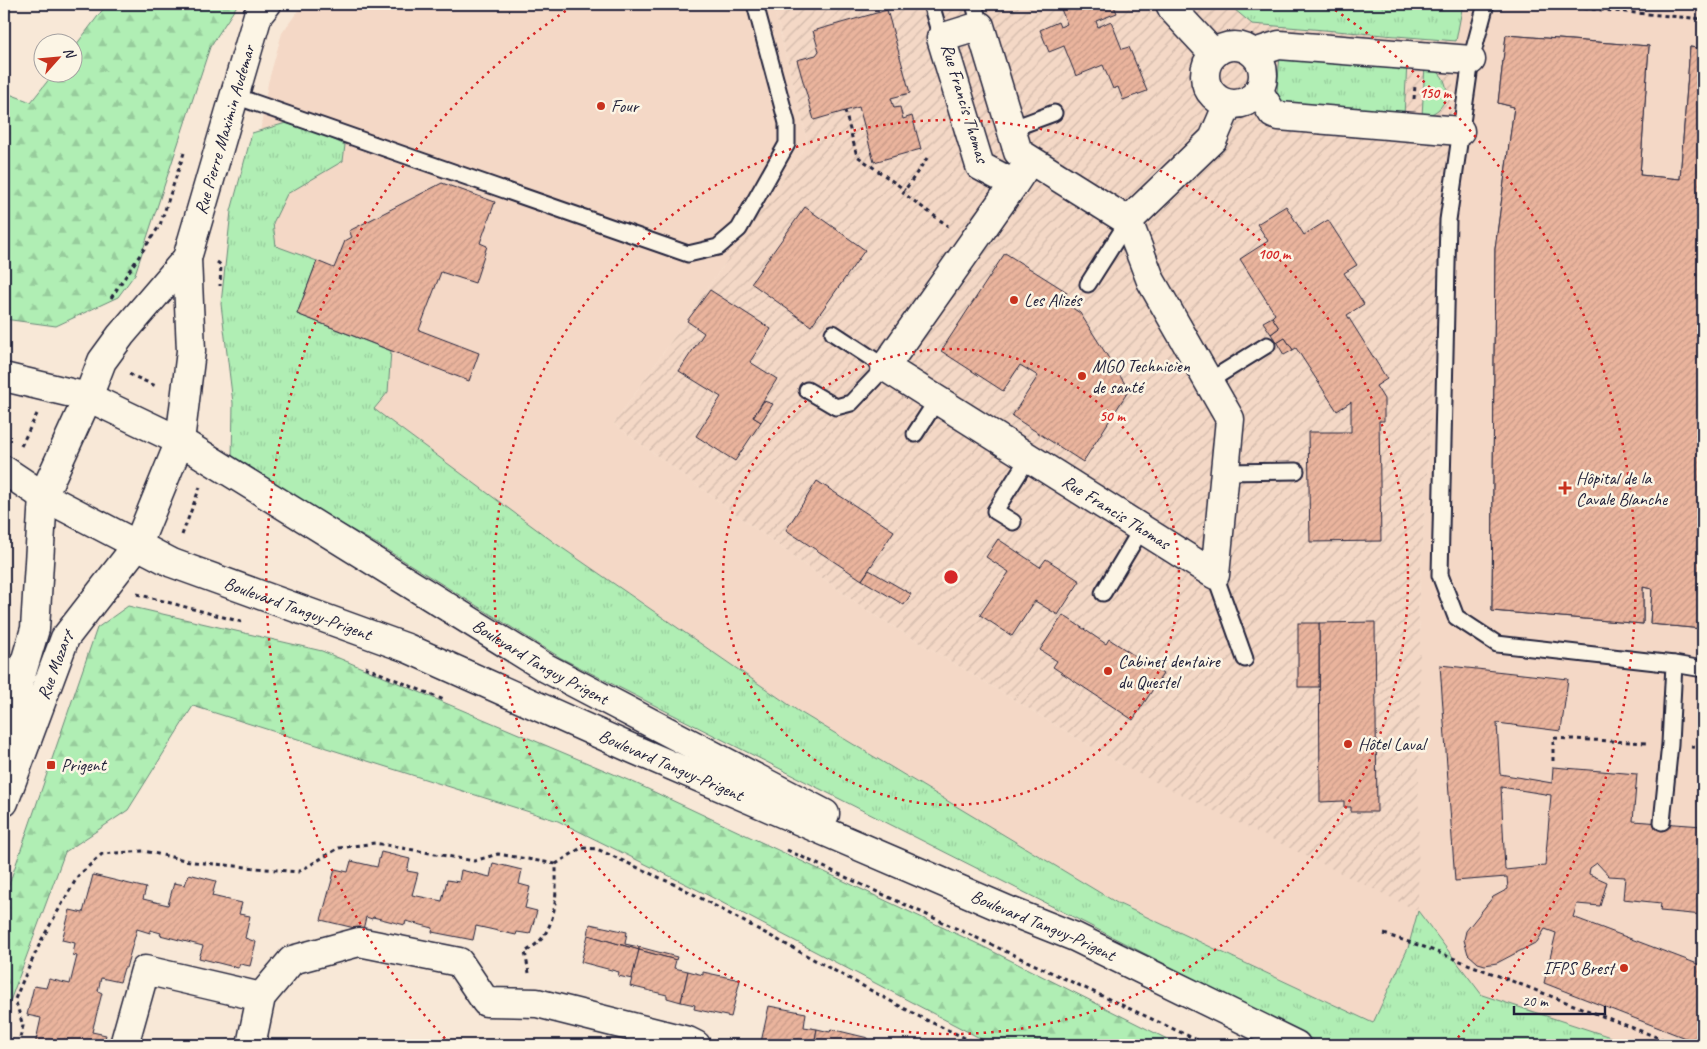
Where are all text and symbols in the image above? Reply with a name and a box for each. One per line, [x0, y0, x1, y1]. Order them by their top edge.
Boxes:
north arrow [32, 32, 82, 82]
street label: Rue Pierre Maximin Audemar [189, 41, 260, 217]
street label: Rue Francis Thomas [936, 41, 994, 167]
text: N [60, 45, 80, 62]
text: 150 m [1419, 84, 1453, 103]
place label: Four [611, 95, 641, 117]
marker: Four [595, 100, 607, 112]
text: 100 m [1258, 245, 1292, 264]
place label: Les Alizés [1024, 289, 1083, 311]
marker: Les Alizés [1008, 294, 1020, 306]
place label: MGO Technicien de santé [1092, 355, 1191, 398]
marker: MGO Technicien de santé [1076, 370, 1088, 382]
text: 50 m [1099, 407, 1126, 426]
place label: Hôpital de la Cavale Blanche [1576, 467, 1668, 510]
street label: Rue Francis Thomas [1058, 470, 1176, 555]
marker: Hôpital de la Cavale Blanche [1558, 481, 1572, 495]
centre of rings [942, 568, 960, 586]
street label: Boulevard Tanguy-Prigent [221, 572, 376, 646]
street label: Boulevard Tanguy Prigent [468, 614, 614, 711]
street label: Rue Mozart [32, 624, 80, 702]
place label: Cabinet dentaire du Questel [1118, 650, 1221, 693]
marker: Cabinet dentaire du Questel [1102, 665, 1114, 677]
street label: Boulevard Tanguy-Prigent [596, 724, 748, 807]
place label: Hôtel Laval [1358, 733, 1428, 755]
marker: Hôtel Laval [1342, 738, 1354, 750]
place label: Prigent [61, 754, 108, 776]
marker: Prigent [45, 759, 57, 771]
street label: Boulevard Tanguy-Prigent [968, 885, 1121, 967]
place label: IFPS Brest [1543, 957, 1617, 979]
marker: IFPS Brest [1618, 962, 1630, 974]
scale bar [1514, 984, 1606, 1016]
text: 20 m [1522, 992, 1549, 1011]

